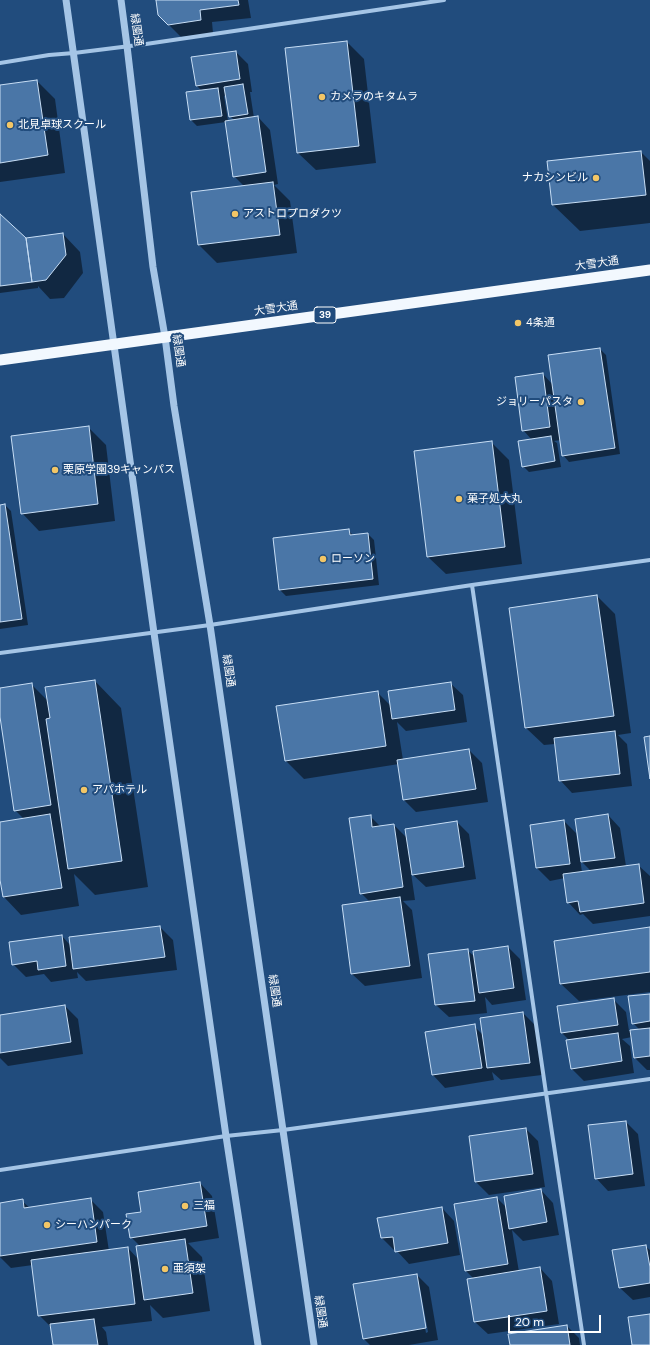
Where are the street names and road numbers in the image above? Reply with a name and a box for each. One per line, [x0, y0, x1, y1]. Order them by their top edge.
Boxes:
street label: 緑園通 [127, 13, 145, 47]
street label: 大雪大通 [574, 254, 620, 274]
street label: 大雪大通 [253, 299, 299, 319]
road number: 39 [314, 307, 336, 323]
street label: 緑園通 [169, 334, 187, 368]
street label: 緑園通 [219, 654, 237, 688]
street label: 緑園通 [265, 974, 283, 1008]
street label: 緑園通 [311, 1295, 329, 1329]

